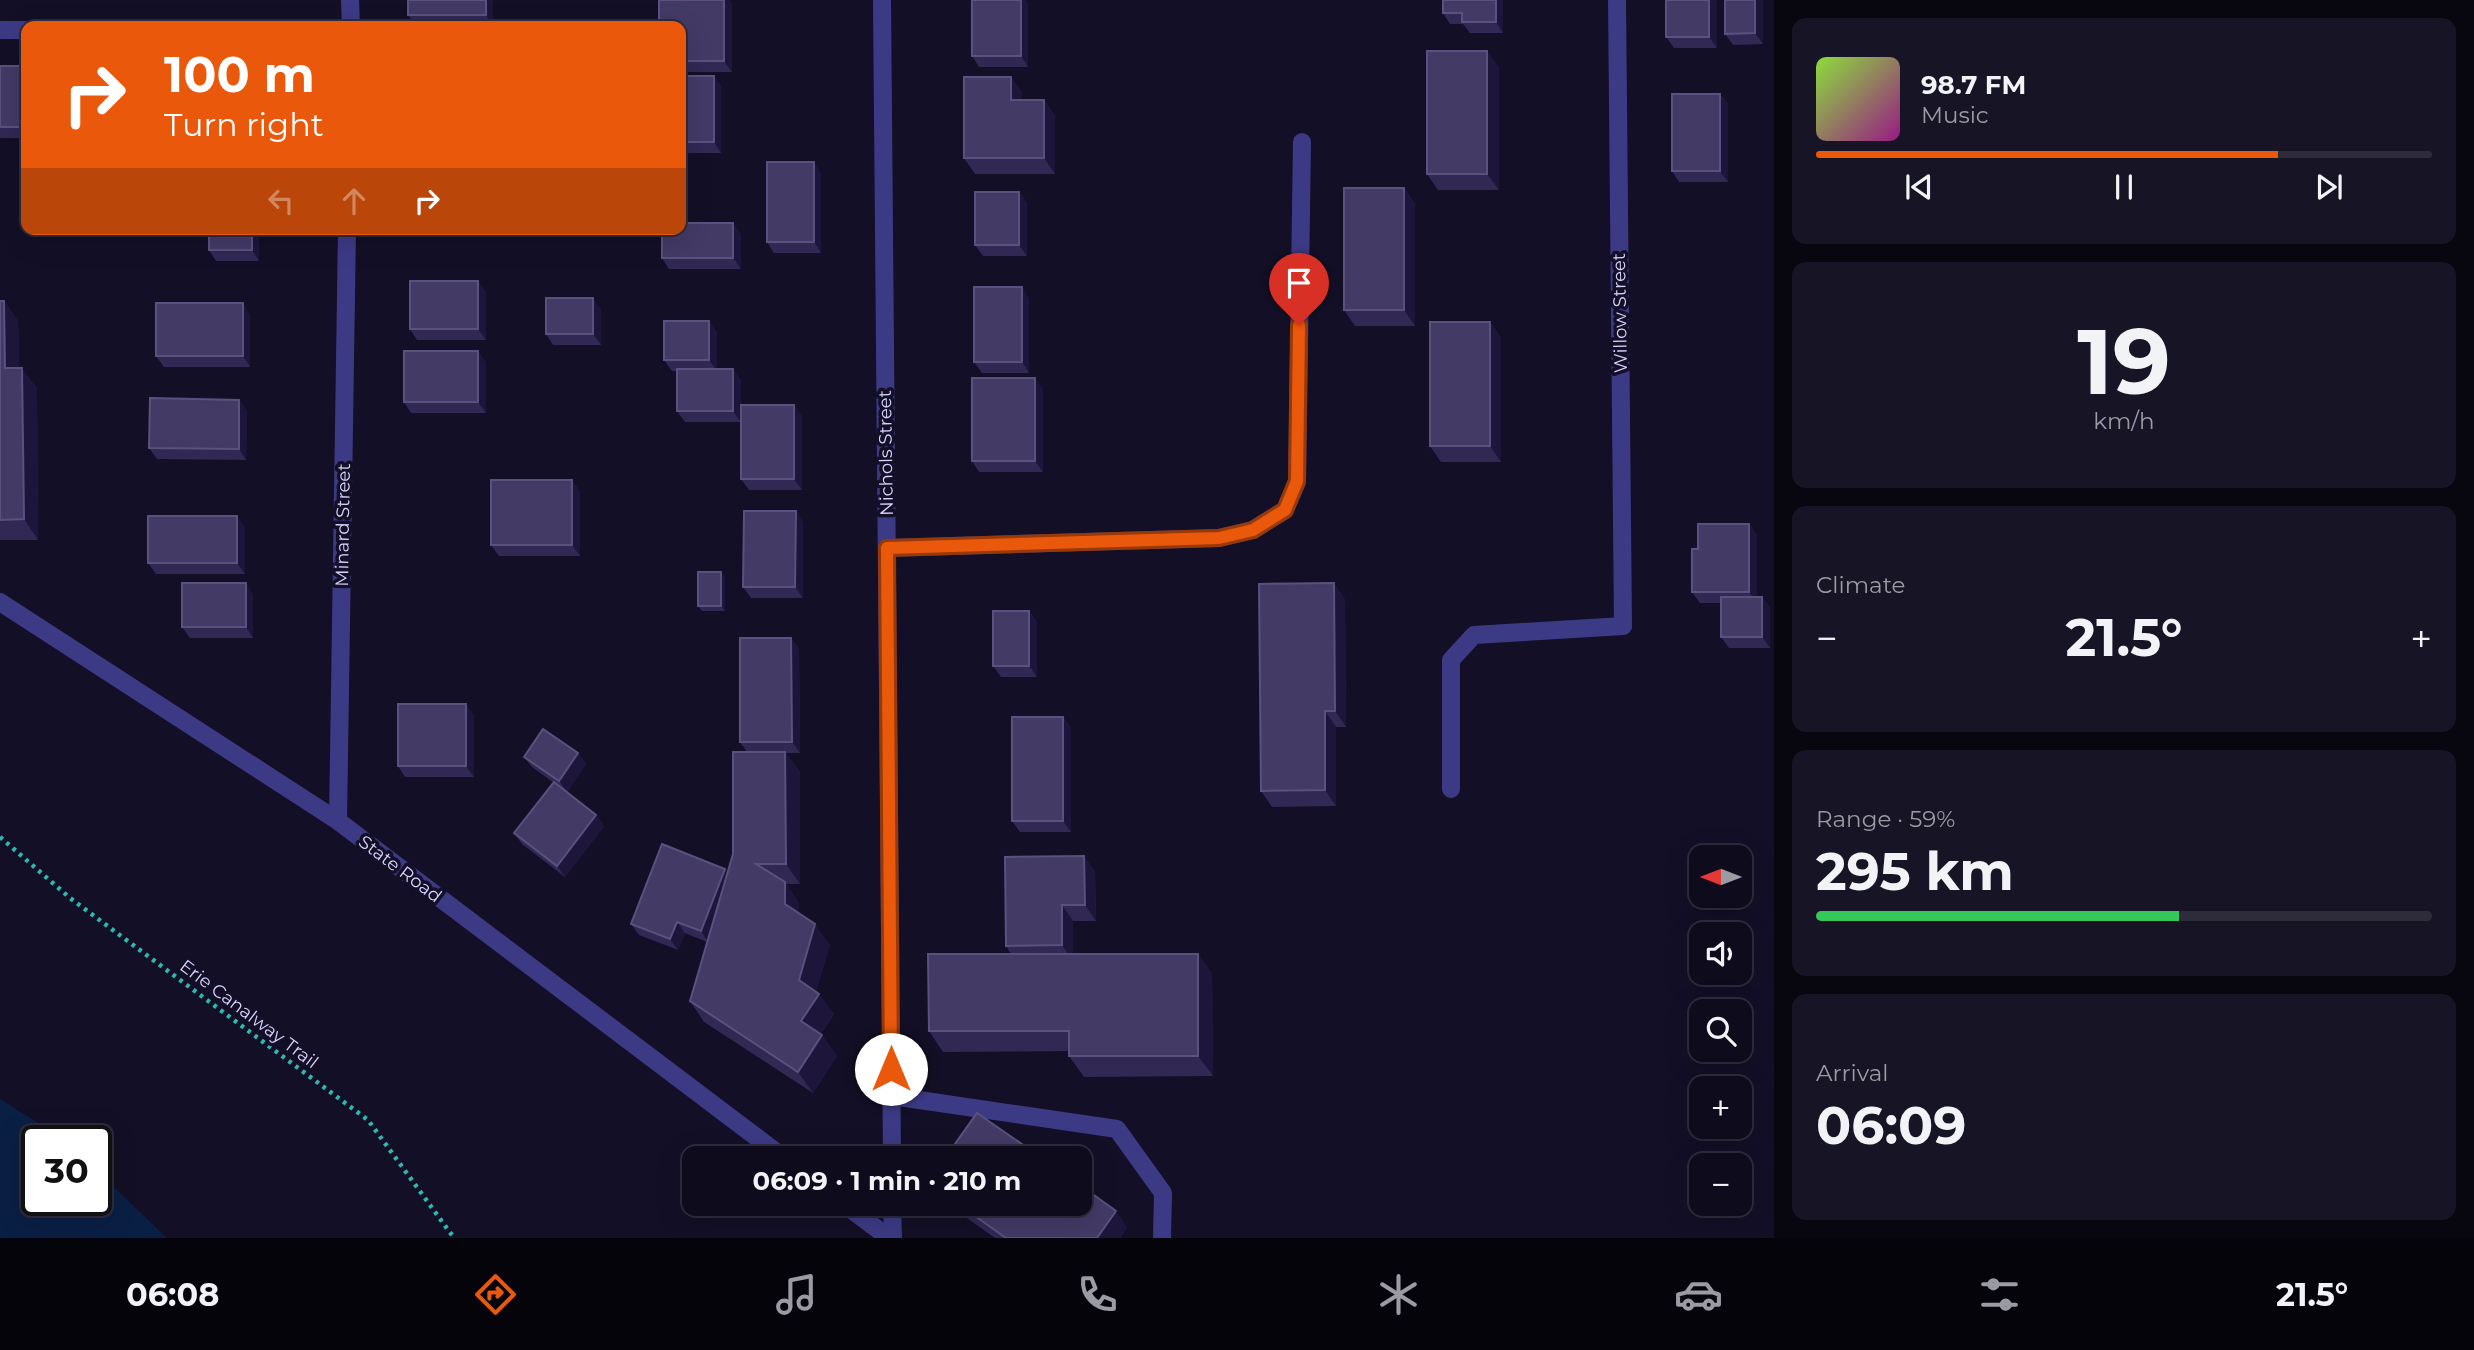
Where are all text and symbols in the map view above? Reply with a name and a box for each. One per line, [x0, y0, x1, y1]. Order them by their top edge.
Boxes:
text: 100 m [164, 45, 315, 104]
icon: right [49, 49, 140, 140]
text: 98.7 FM [1921, 69, 2026, 101]
text: Music [1921, 101, 1989, 129]
text: Turn right [164, 105, 324, 144]
icon: previous [1900, 168, 1938, 206]
icon: pause [2105, 168, 2143, 206]
icon: next [2310, 168, 2348, 206]
icon: left [262, 182, 300, 220]
icon: ahead [335, 182, 373, 220]
icon: right [408, 182, 446, 220]
pin [1269, 253, 1329, 325]
street label: Willow Street [1608, 253, 1632, 373]
icon: arrive [1280, 264, 1318, 302]
text: 19 [2077, 306, 2171, 417]
street label: Nichols Street [874, 390, 898, 516]
text: km/h [2093, 407, 2155, 435]
street label: Minard Street [331, 463, 355, 587]
text: Climate [1816, 571, 1905, 599]
text: 21.5° [2065, 606, 2183, 669]
text: − [1816, 615, 1838, 662]
text: + [2410, 615, 2432, 662]
text: Range · 59% [1816, 805, 1955, 833]
street label: State Road [354, 831, 446, 907]
text: 295 km [1816, 840, 2014, 903]
north arrow [1689, 845, 1752, 908]
map controls [1689, 845, 1752, 1216]
button: sound [1689, 922, 1752, 985]
street label: Erie Canalway Trail [175, 955, 323, 1073]
button: search [1689, 999, 1752, 1062]
position arrow [854, 1032, 928, 1106]
text: Arrival [1816, 1059, 1889, 1087]
button: + [1689, 1076, 1752, 1139]
text: 06:09 [1816, 1094, 1967, 1157]
speed limit sign: 30 [21, 1125, 112, 1216]
button: − [1689, 1153, 1752, 1216]
text: 06:09 · 1 min · 210 m [753, 1165, 1021, 1197]
icon: directions [471, 1270, 520, 1319]
icon: music [772, 1270, 821, 1319]
icon: phone [1073, 1270, 1122, 1319]
icon: climate [1374, 1270, 1423, 1319]
icon: car [1674, 1270, 1723, 1319]
icon: filters [1975, 1270, 2024, 1319]
text: 06:08 [126, 1275, 219, 1314]
text: 21.5° [2276, 1275, 2348, 1314]

